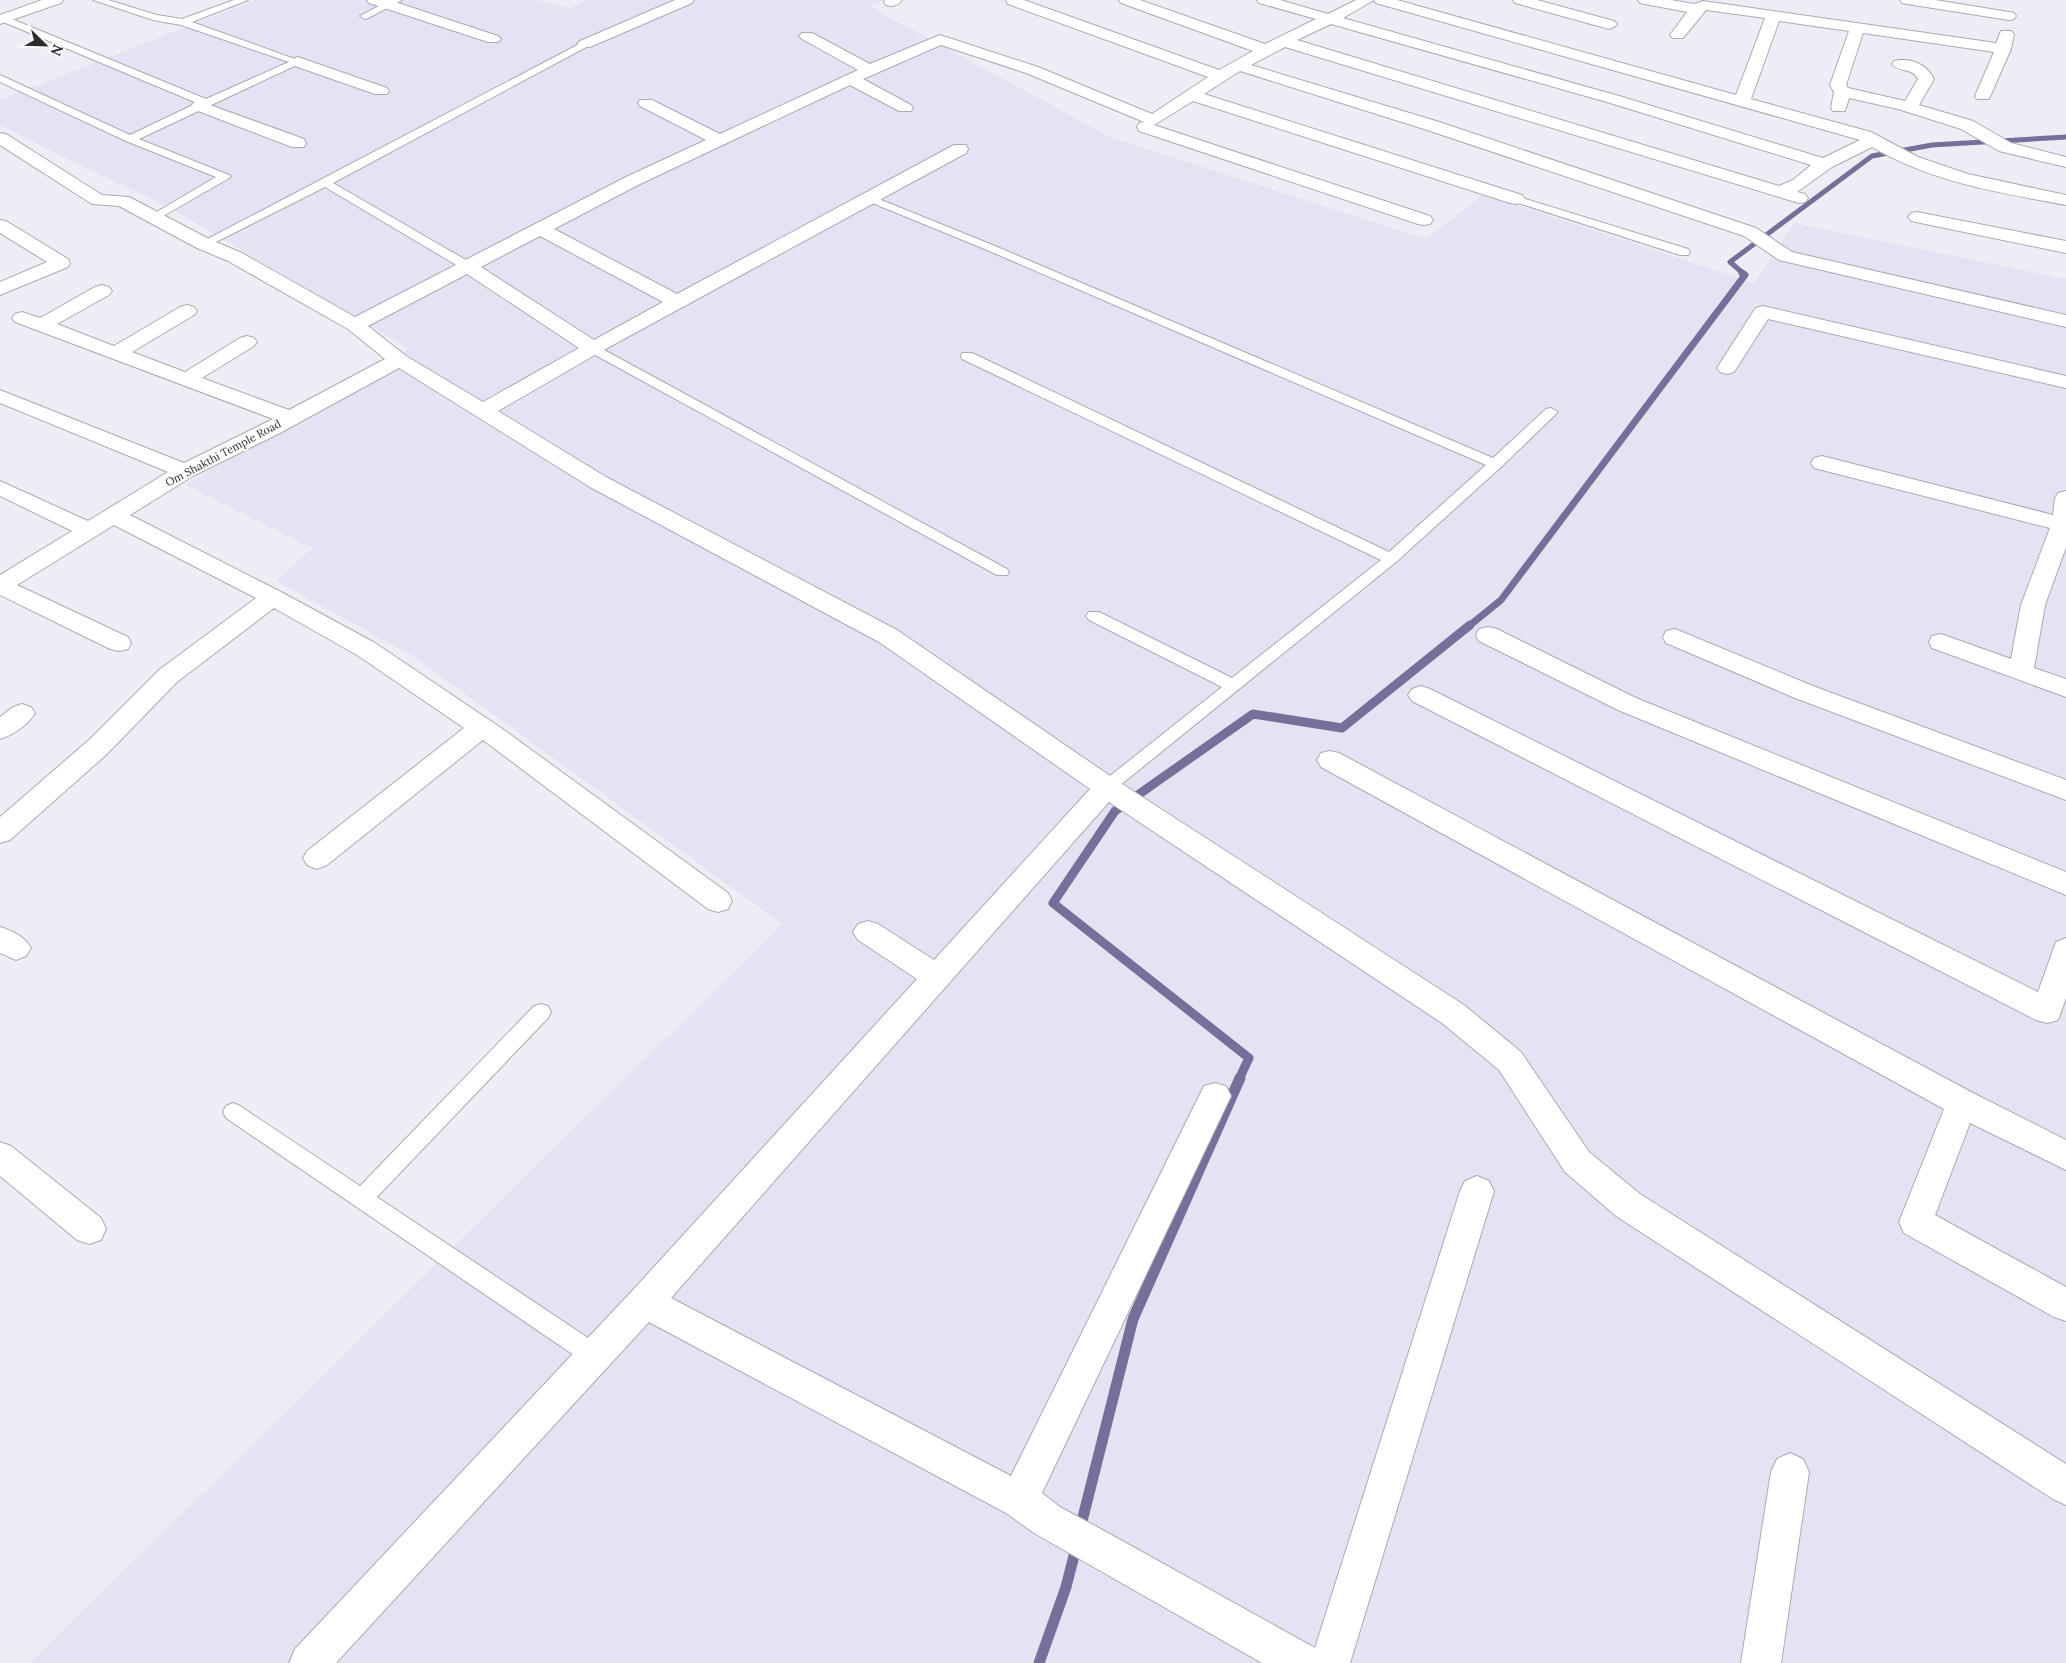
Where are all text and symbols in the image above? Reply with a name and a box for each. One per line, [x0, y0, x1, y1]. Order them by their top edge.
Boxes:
north arrow [20, 20, 70, 70]
text: N [46, 42, 67, 59]
street label: Om Shakthi Temple Road [163, 416, 284, 489]

